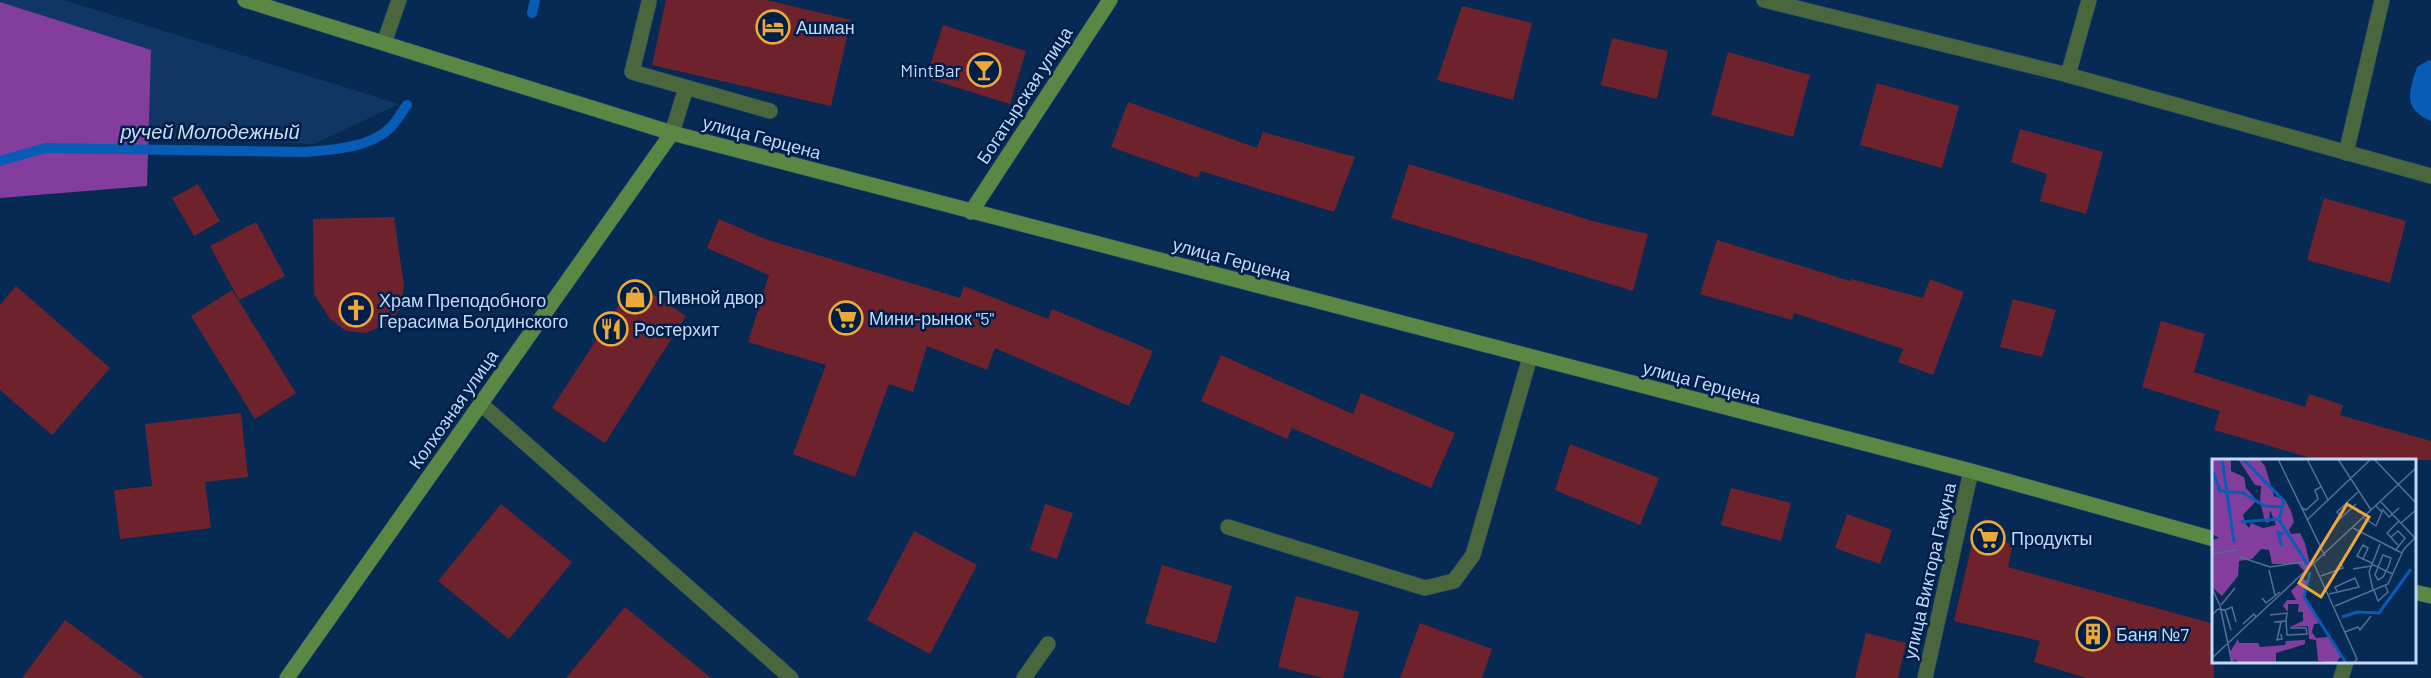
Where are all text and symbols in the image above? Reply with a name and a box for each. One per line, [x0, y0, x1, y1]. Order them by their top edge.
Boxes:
hotel icon: Ашман [755, 9, 791, 45]
place label: Ашман [796, 16, 855, 38]
street label: Богатырская улица [971, 22, 1077, 168]
bar icon: MintBar [966, 52, 1002, 88]
place label: MintBar [900, 59, 961, 81]
street label: улица Герцена [700, 111, 825, 164]
water label: ручей Молодежный [119, 119, 300, 143]
street label: улица Герцена [1170, 233, 1295, 286]
shop icon: Пивной двор [617, 279, 653, 315]
place label: Пивной двор [658, 286, 764, 308]
place label: Храм Преподобного Герасима Болдинского [379, 289, 568, 332]
church icon: Храм Преподобного Герасима Болдинского [338, 292, 374, 328]
supermarket icon: Мини-рынок "5" [828, 300, 864, 336]
place label: Мини-рынок "5" [869, 307, 994, 329]
restaurant icon: Ростерхит [593, 311, 629, 347]
place label: Ростерхит [634, 318, 719, 340]
street label: Колхозная улица [404, 344, 503, 473]
street label: улица Герцена [1640, 356, 1765, 409]
inset map [2212, 459, 2416, 663]
street label: улица Виктора Гакуна [1898, 480, 1960, 661]
supermarket icon: Продукты [1970, 520, 2006, 556]
place label: Продукты [2011, 527, 2092, 549]
building icon: Баня №7 [2075, 616, 2111, 652]
place label: Баня №7 [2116, 623, 2189, 645]

